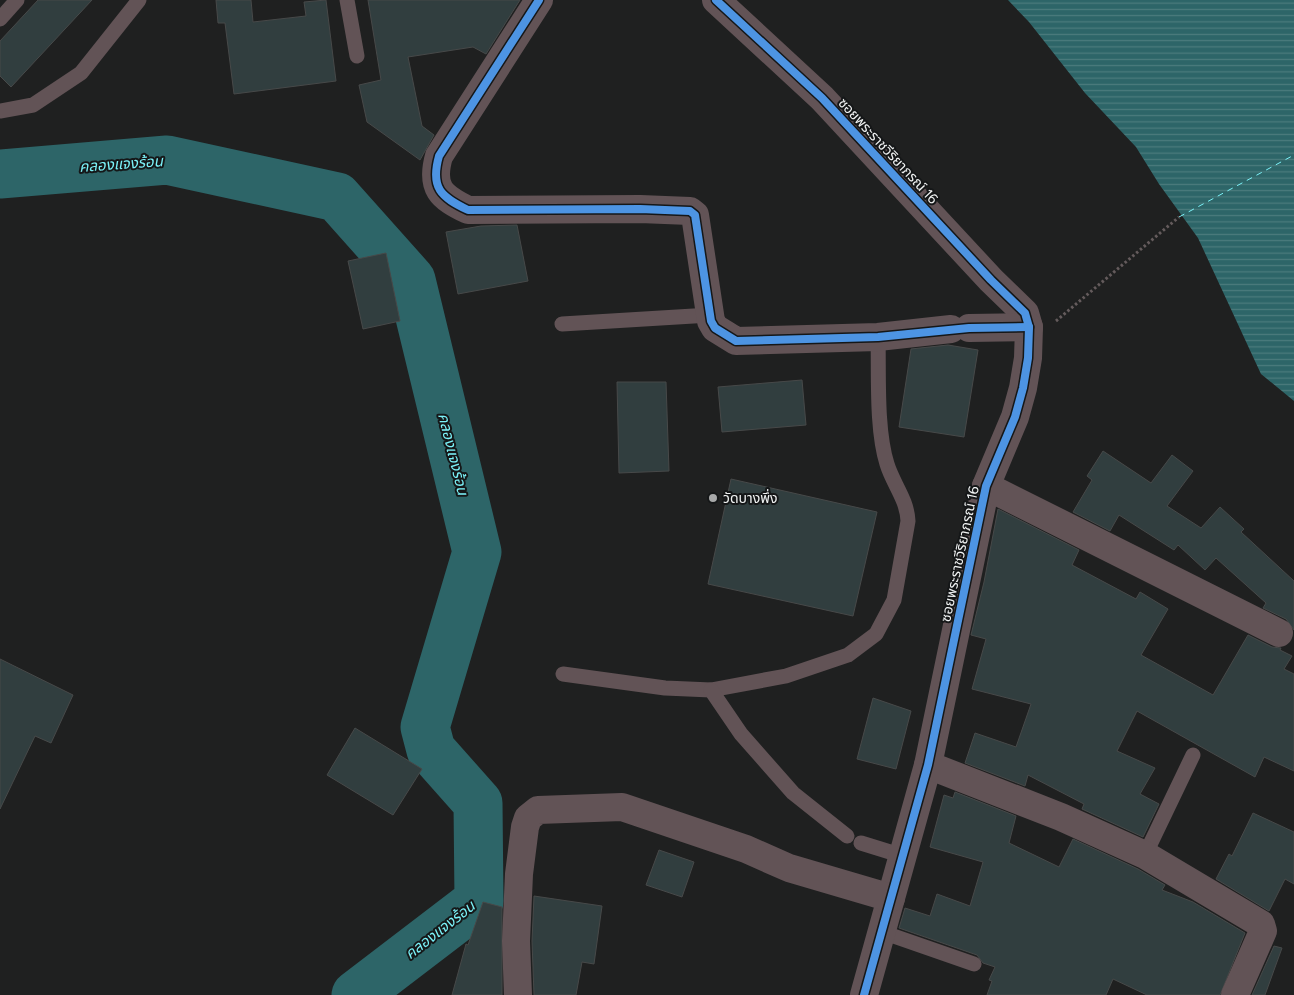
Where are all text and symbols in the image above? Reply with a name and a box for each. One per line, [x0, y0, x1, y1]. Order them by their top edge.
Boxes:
street label: ซอยพระราชวีริยาภรณ์ 16 [835, 95, 942, 208]
water label: คลองแจงร้อน [79, 152, 164, 176]
water label: คลองแจงร้อน [434, 411, 472, 498]
street label: ซอยพระราชวีริยาภรณ์ 16 [937, 484, 983, 624]
place label: วัดบางพึ่ง [723, 488, 777, 507]
marker: วัดบางพึ่ง [707, 492, 719, 504]
water label: คลองแจงร้อน [401, 897, 479, 963]

